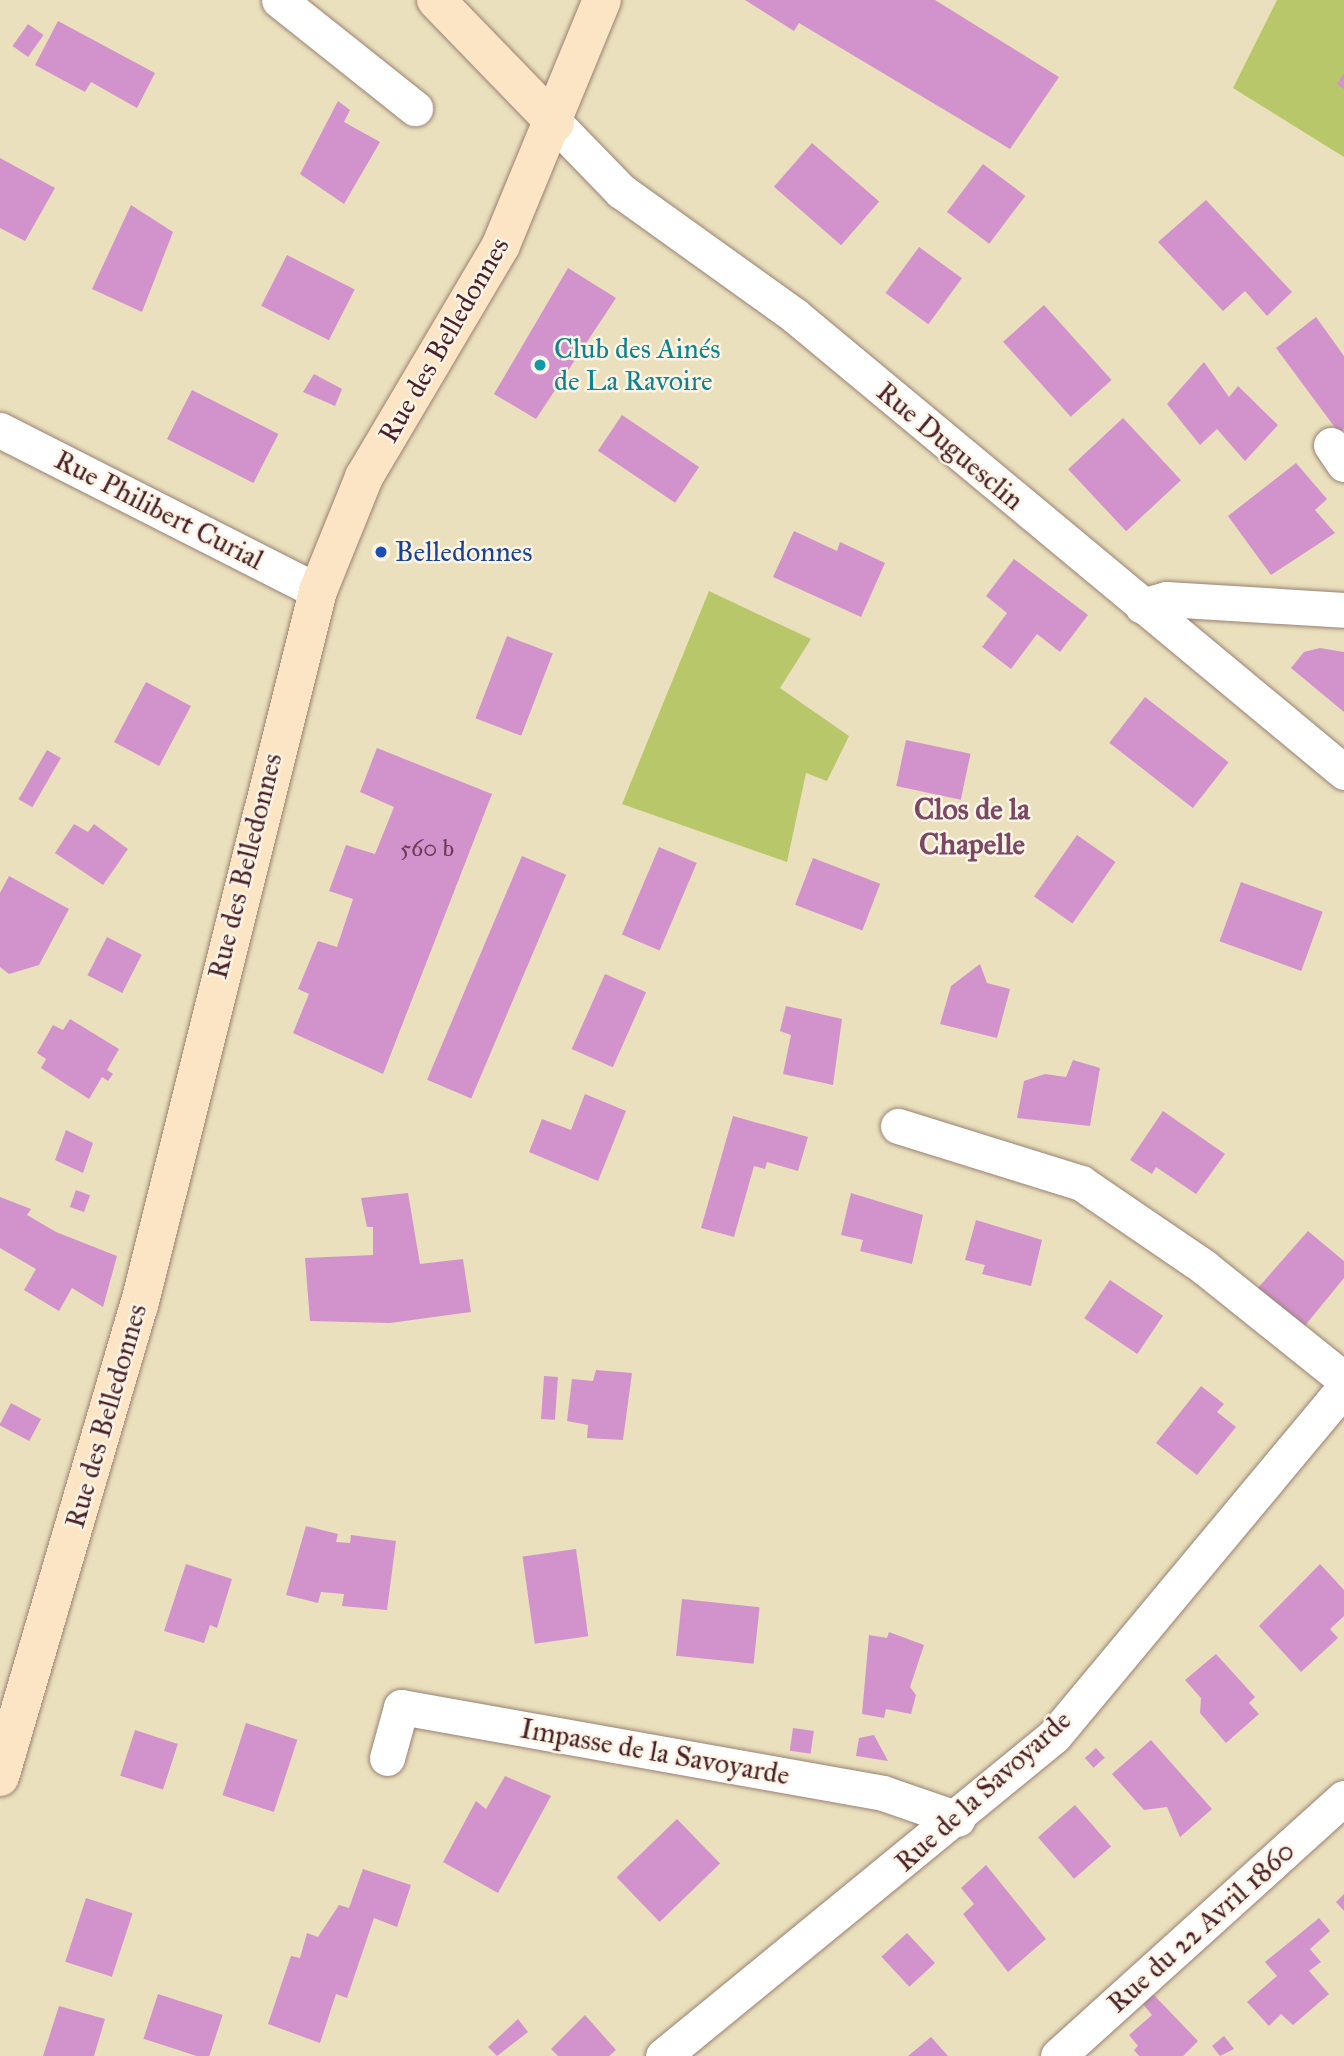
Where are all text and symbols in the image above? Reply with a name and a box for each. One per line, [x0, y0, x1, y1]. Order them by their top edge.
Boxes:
street label: Rue des Belledonnes [372, 231, 516, 449]
place label: Club des Ainés de La Ravoire [554, 332, 721, 398]
marker: Club des Ainés de La Ravoire [532, 357, 548, 373]
street label: Rue Duguesclin [870, 375, 1030, 517]
street label: Rue Philibert Curial [49, 443, 269, 577]
place label: Belledonnes [395, 535, 532, 569]
marker: Belledonnes [373, 544, 389, 560]
street label: Rue des Belledonnes [201, 750, 289, 982]
district label: Clos de la Chapelle [914, 791, 1030, 862]
house number: 560 b [400, 835, 454, 863]
street label: Rue des Belledonnes [58, 1300, 154, 1532]
street label: Rue de la Savoyarde [888, 1703, 1078, 1879]
street label: Impasse de la Savoyarde [518, 1712, 792, 1792]
street label: Rue du 22 Avril 1860 [1100, 1834, 1302, 2020]

